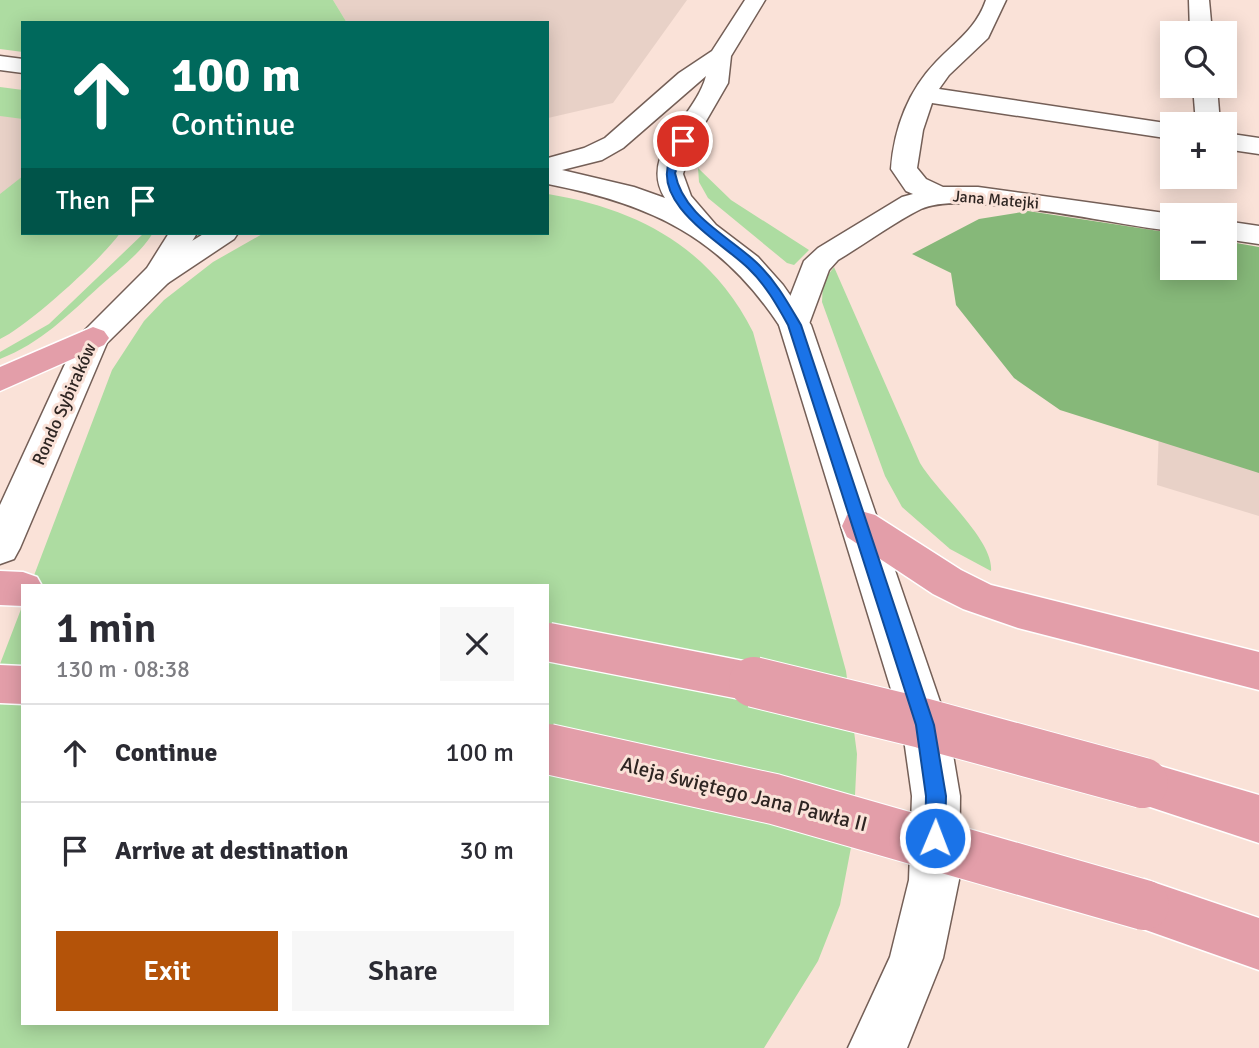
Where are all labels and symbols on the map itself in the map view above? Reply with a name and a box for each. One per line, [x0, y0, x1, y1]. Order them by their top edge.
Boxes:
pin [653, 111, 713, 171]
street label: Jana Matejki [952, 186, 1040, 214]
street label: Rondo Sybiraków [27, 339, 101, 469]
street label: Aleja świętego Jana Pawła II [618, 751, 870, 837]
position arrow [898, 801, 972, 875]

